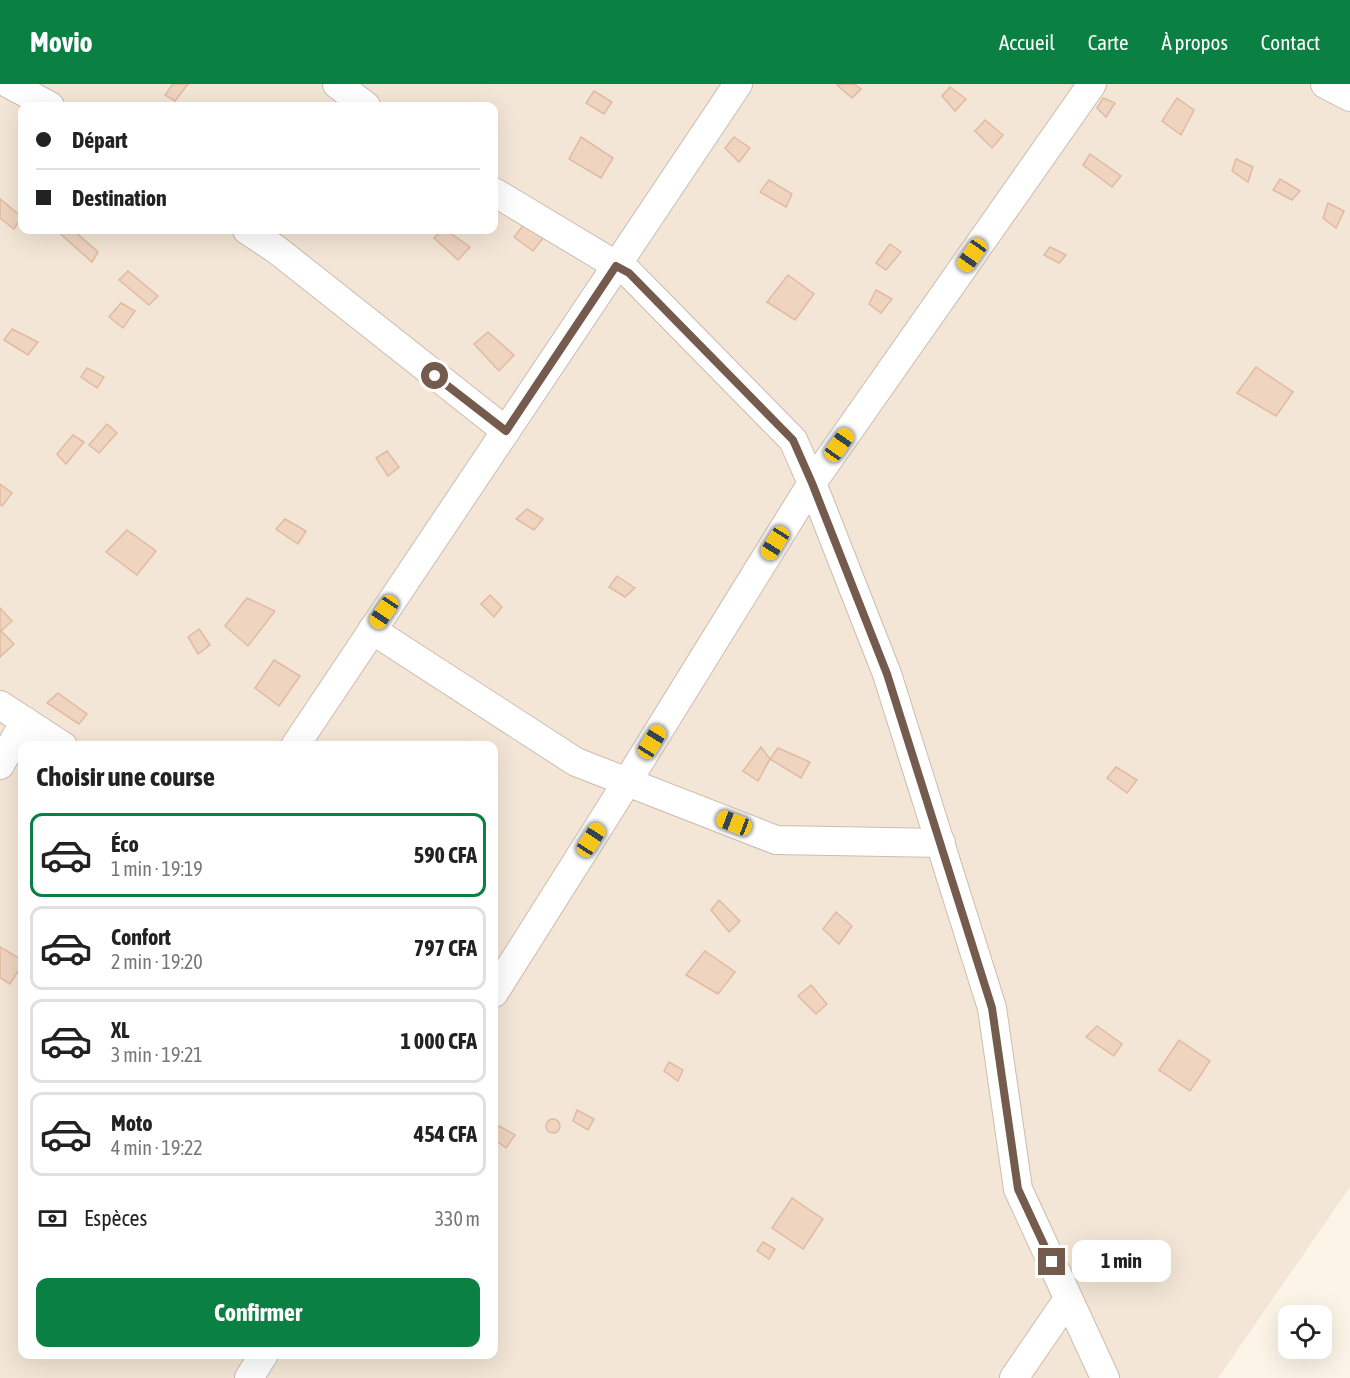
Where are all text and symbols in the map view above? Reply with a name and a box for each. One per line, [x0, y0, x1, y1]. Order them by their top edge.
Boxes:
text: Movio [30, 26, 93, 58]
text: Accueil [999, 30, 1055, 54]
text: Carte [1088, 30, 1128, 54]
text: À propos [1161, 30, 1228, 54]
text: Contact [1261, 30, 1320, 54]
text: Départ [72, 127, 128, 153]
text: Destination [72, 185, 167, 211]
car [954, 235, 990, 275]
route start [421, 362, 448, 389]
car [821, 425, 857, 465]
car [758, 523, 792, 563]
car [366, 592, 402, 632]
car [635, 722, 669, 762]
text: Choisir une course [36, 761, 215, 792]
car [714, 808, 754, 838]
car [574, 820, 608, 860]
icon: car [39, 828, 93, 882]
text: Éco [111, 831, 139, 857]
text: 590 CFA [414, 842, 477, 868]
text: 1 min · 19:19 [111, 857, 203, 880]
icon: car [39, 921, 93, 975]
text: Confort [111, 924, 171, 950]
text: 797 CFA [414, 935, 477, 961]
text: 2 min · 19:20 [111, 950, 203, 973]
icon: car [39, 1014, 93, 1068]
text: XL [111, 1017, 129, 1043]
text: 1 000 CFA [401, 1028, 477, 1054]
text: 3 min · 19:21 [111, 1043, 203, 1066]
icon: car [39, 1107, 93, 1161]
text: Moto [111, 1110, 153, 1136]
text: 454 CFA [414, 1121, 477, 1147]
text: 4 min · 19:22 [111, 1136, 203, 1159]
icon: cash [36, 1202, 69, 1235]
text: Espèces [84, 1205, 147, 1231]
text: 330 m [435, 1207, 480, 1230]
callout: 1 min [1073, 1241, 1172, 1283]
route end [1038, 1248, 1065, 1275]
text: 1 min [1101, 1249, 1142, 1272]
button: Confirmer [36, 1278, 480, 1347]
map controls [1278, 1305, 1332, 1359]
button: locate [1278, 1305, 1332, 1359]

